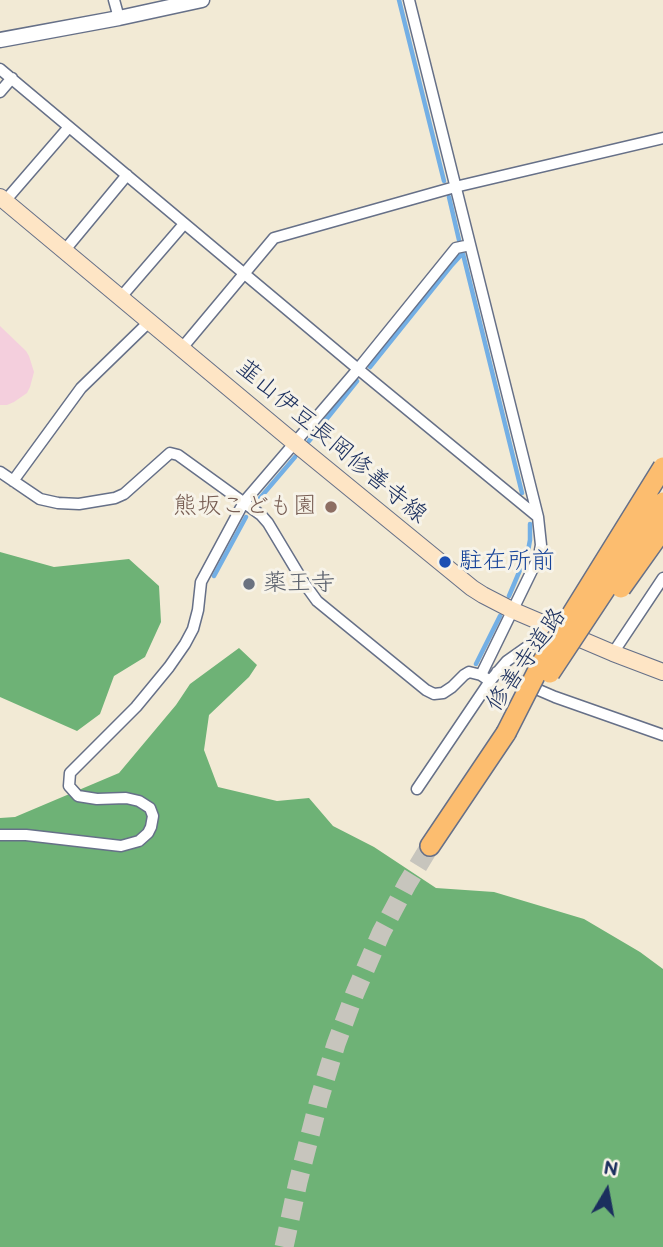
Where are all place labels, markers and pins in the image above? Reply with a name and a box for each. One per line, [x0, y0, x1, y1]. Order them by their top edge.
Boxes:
place label: 熊坂こども園 [173, 493, 317, 521]
marker: 熊坂こども園 [323, 499, 339, 515]
place label: 駐在所前 [459, 548, 555, 576]
marker: 駐在所前 [437, 554, 453, 570]
place label: 薬王寺 [263, 570, 335, 598]
marker: 薬王寺 [241, 576, 257, 592]

